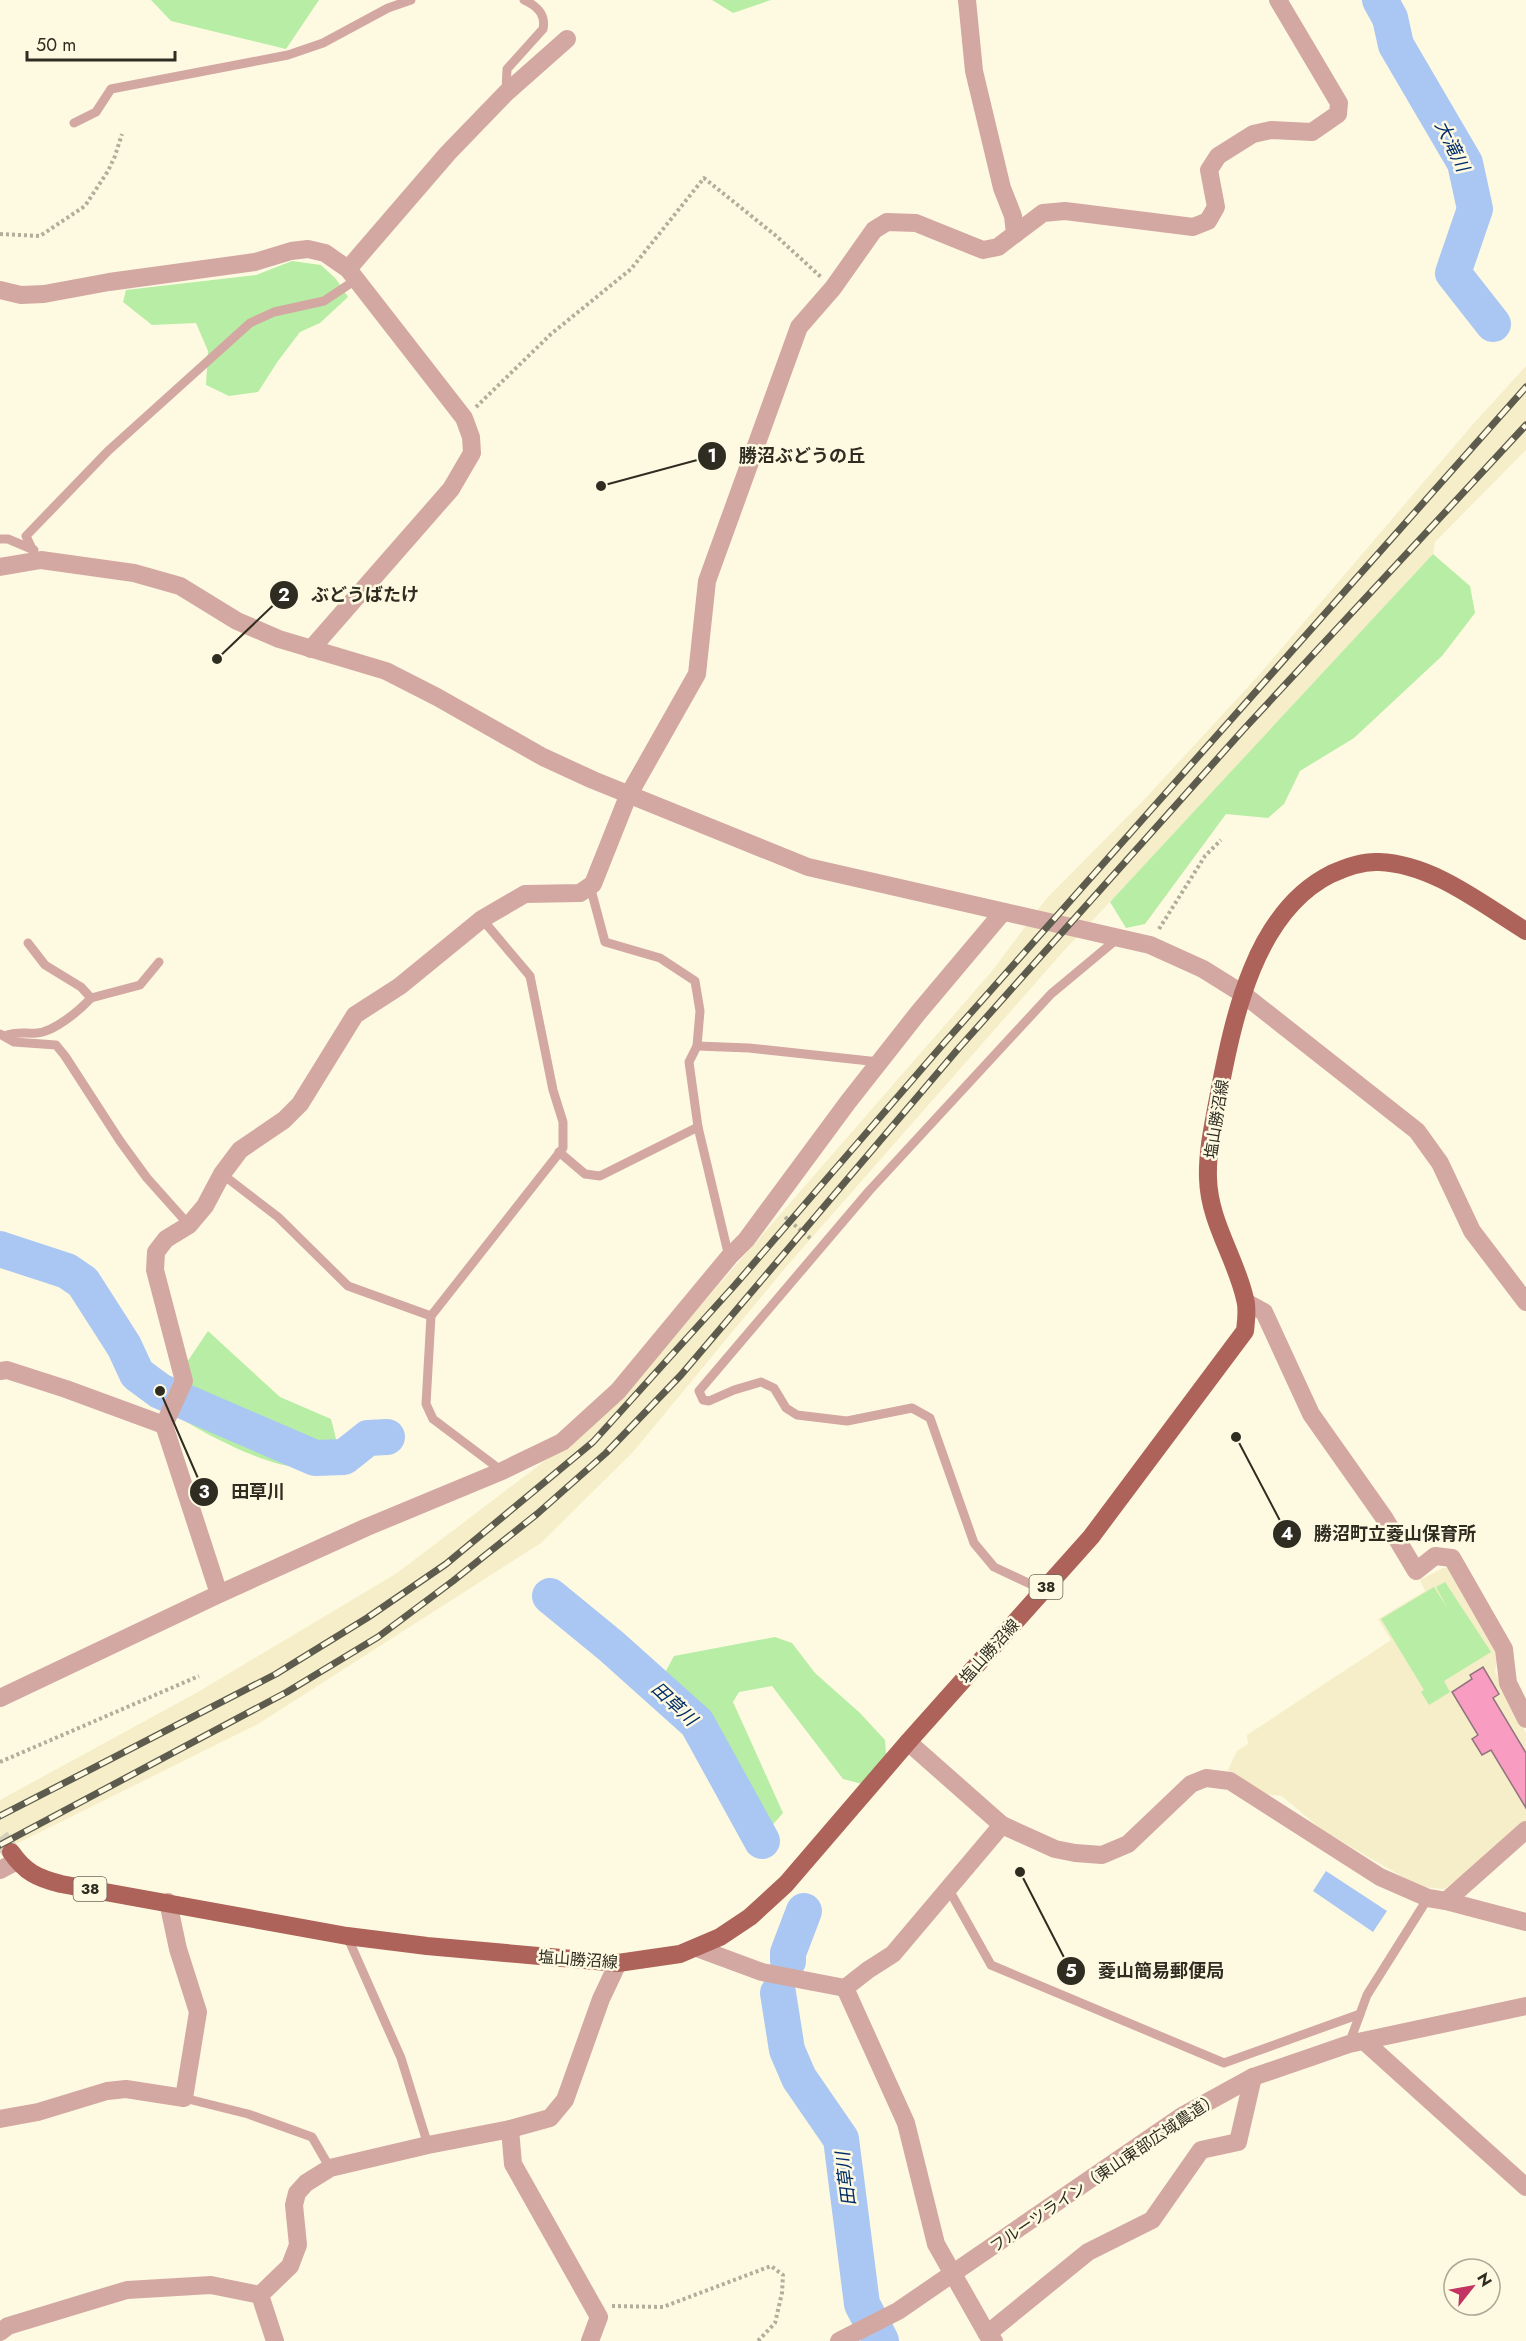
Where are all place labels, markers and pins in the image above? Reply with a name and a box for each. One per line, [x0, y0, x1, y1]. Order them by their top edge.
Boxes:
callout: 勝沼ぶどうの丘 [697, 438, 877, 474]
callout: ぶどうばたけ [269, 577, 431, 613]
callout: 田草川 [189, 1474, 297, 1510]
callout: 勝沼町立菱山保育所 [1272, 1516, 1488, 1552]
callout: 菱山簡易郵便局 [1056, 1953, 1236, 1989]

